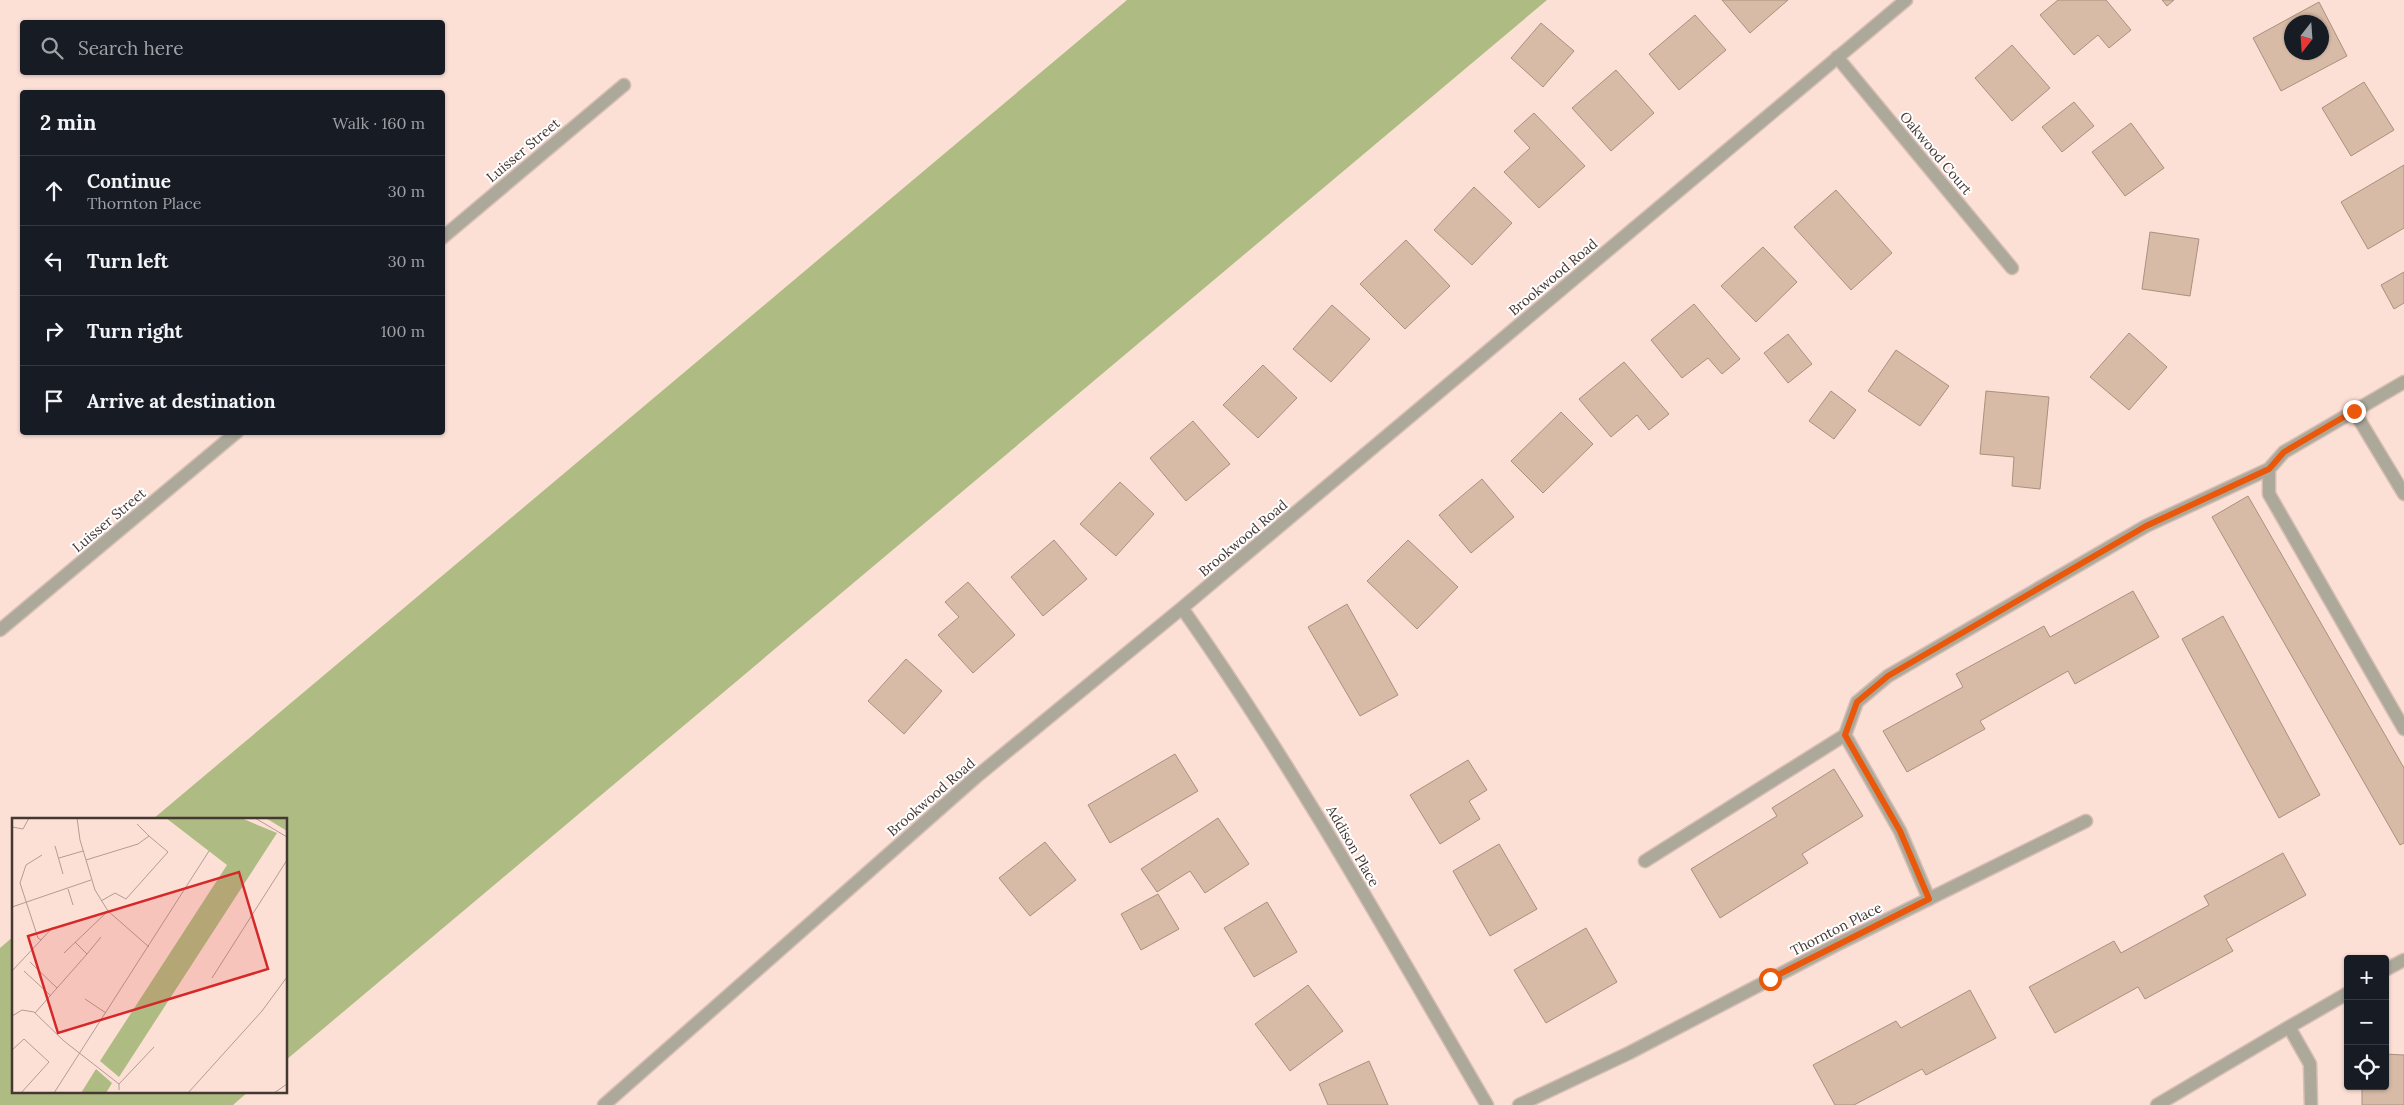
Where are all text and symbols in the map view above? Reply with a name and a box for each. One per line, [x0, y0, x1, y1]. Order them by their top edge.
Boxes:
north arrow [2284, 15, 2329, 60]
search box [20, 20, 445, 75]
icon: search [38, 34, 66, 62]
text: Search here [78, 36, 184, 60]
street label: Oakwood Court [1896, 108, 1976, 199]
text: 2 min [40, 109, 96, 136]
text: Walk · 160 m [333, 113, 425, 133]
street label: Luisser Street [483, 114, 564, 186]
text: Continue [87, 169, 171, 193]
icon: ahead [40, 177, 68, 205]
text: 30 m [388, 181, 425, 201]
text: Thornton Place [87, 193, 201, 213]
street label: Brookwood Road [1505, 235, 1601, 319]
icon: left [40, 247, 68, 275]
text: Turn left [87, 249, 168, 273]
text: 30 m [388, 251, 425, 271]
icon: right [40, 317, 68, 345]
text: Turn right [87, 319, 183, 343]
text: 100 m [381, 321, 425, 341]
icon: arrive [40, 387, 68, 415]
text: Arrive at destination [87, 389, 276, 413]
route end [2343, 400, 2366, 423]
street label: Luisser Street [69, 484, 150, 556]
street label: Brookwood Road [1195, 496, 1291, 580]
street label: Brookwood Road [883, 754, 979, 840]
street label: Addison Place [1322, 801, 1384, 890]
inset map [12, 818, 288, 1092]
street label: Thornton Place [1787, 898, 1885, 960]
map controls [2344, 955, 2389, 1090]
button: + [2344, 955, 2389, 1000]
route start [1759, 968, 1782, 991]
button: − [2344, 1000, 2389, 1045]
button: locate [2344, 1045, 2389, 1090]

